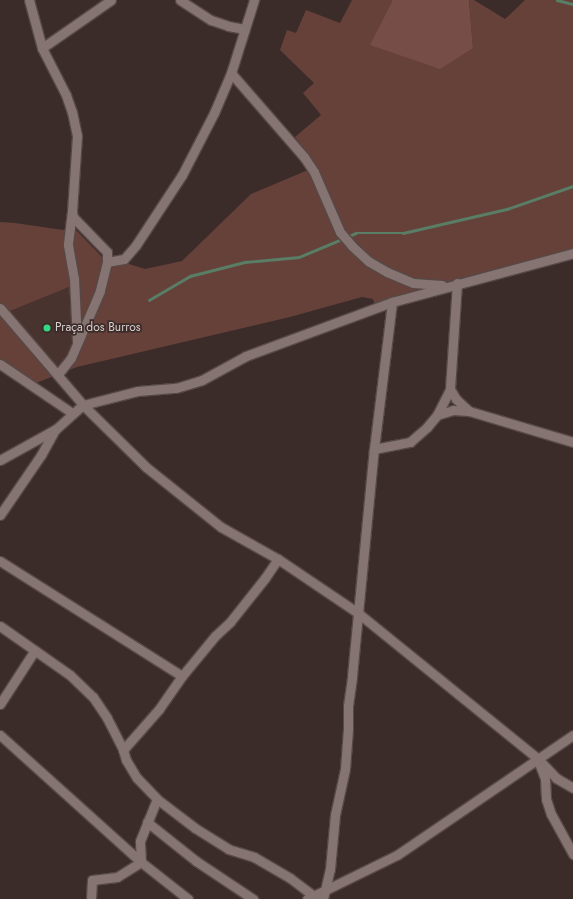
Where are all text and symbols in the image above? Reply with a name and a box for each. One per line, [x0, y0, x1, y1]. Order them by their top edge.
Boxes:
place label: Praça dos Burros [55, 321, 141, 335]
marker: Praça dos Burros [42, 323, 52, 333]

